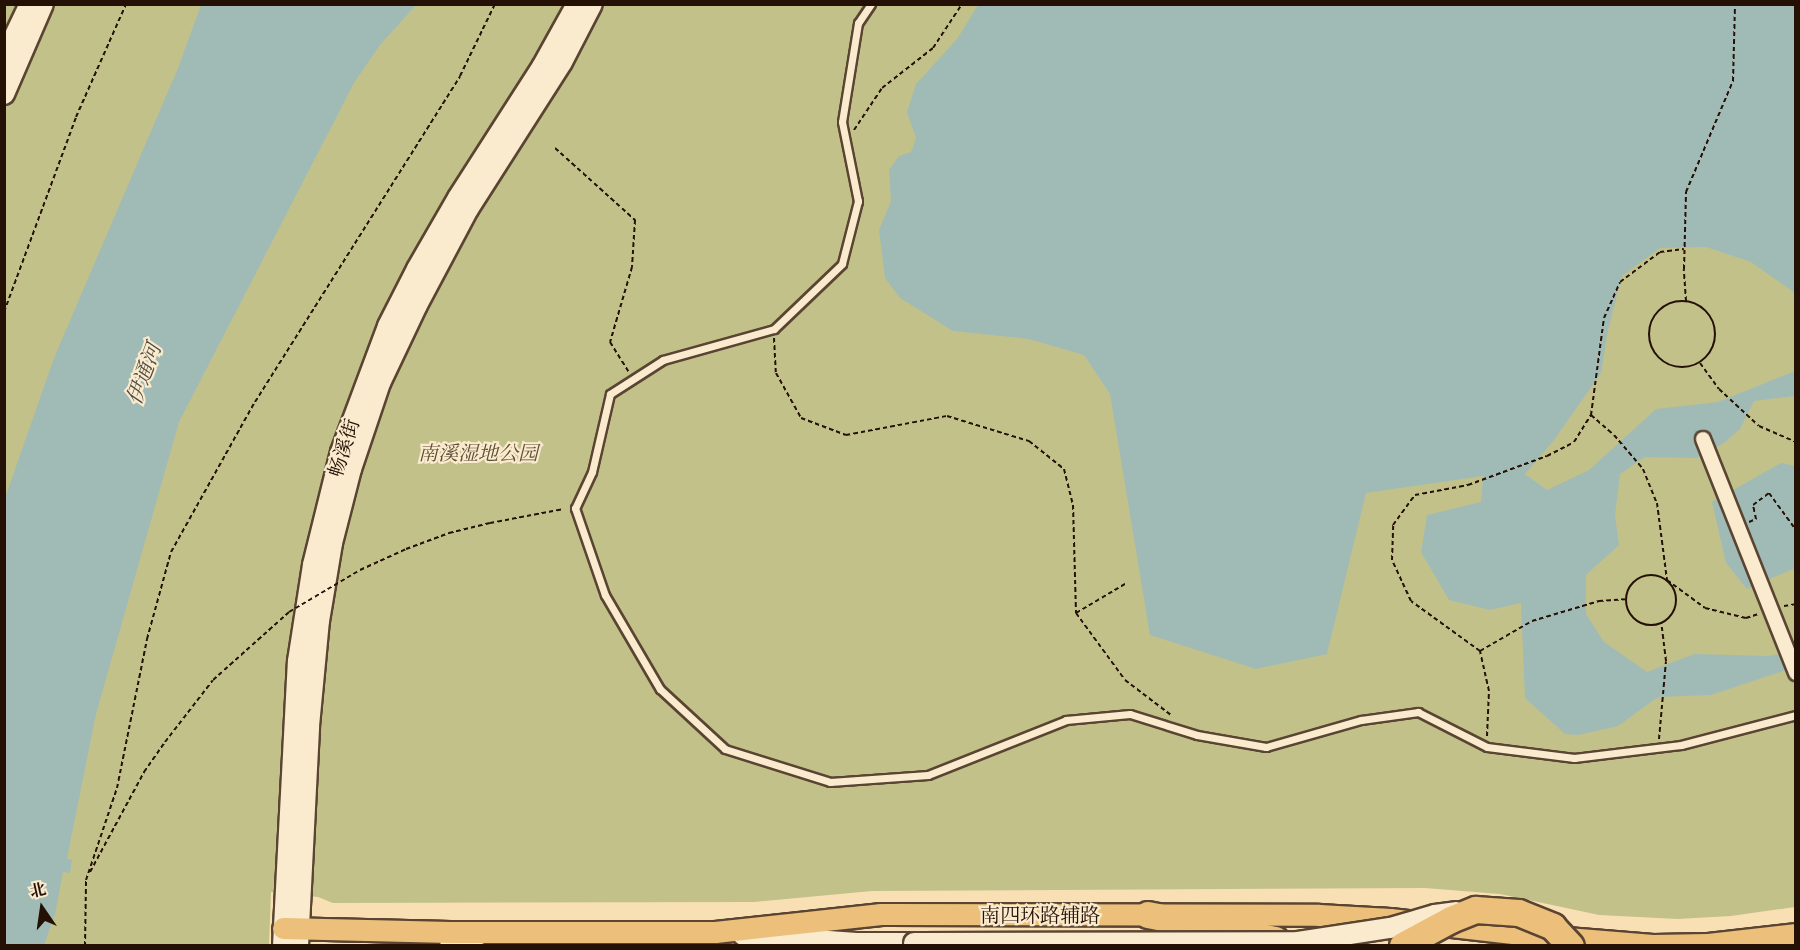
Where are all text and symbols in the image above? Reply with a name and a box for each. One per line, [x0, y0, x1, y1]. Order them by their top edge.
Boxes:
water label: 伊通河 [121, 340, 167, 408]
street label: 畅溪街 [323, 416, 365, 480]
park label: 南溪湿地公园 [418, 441, 538, 465]
north arrow [12, 878, 72, 938]
text: 北 [28, 878, 48, 902]
street label: 南四环路辅路 [980, 903, 1100, 927]

